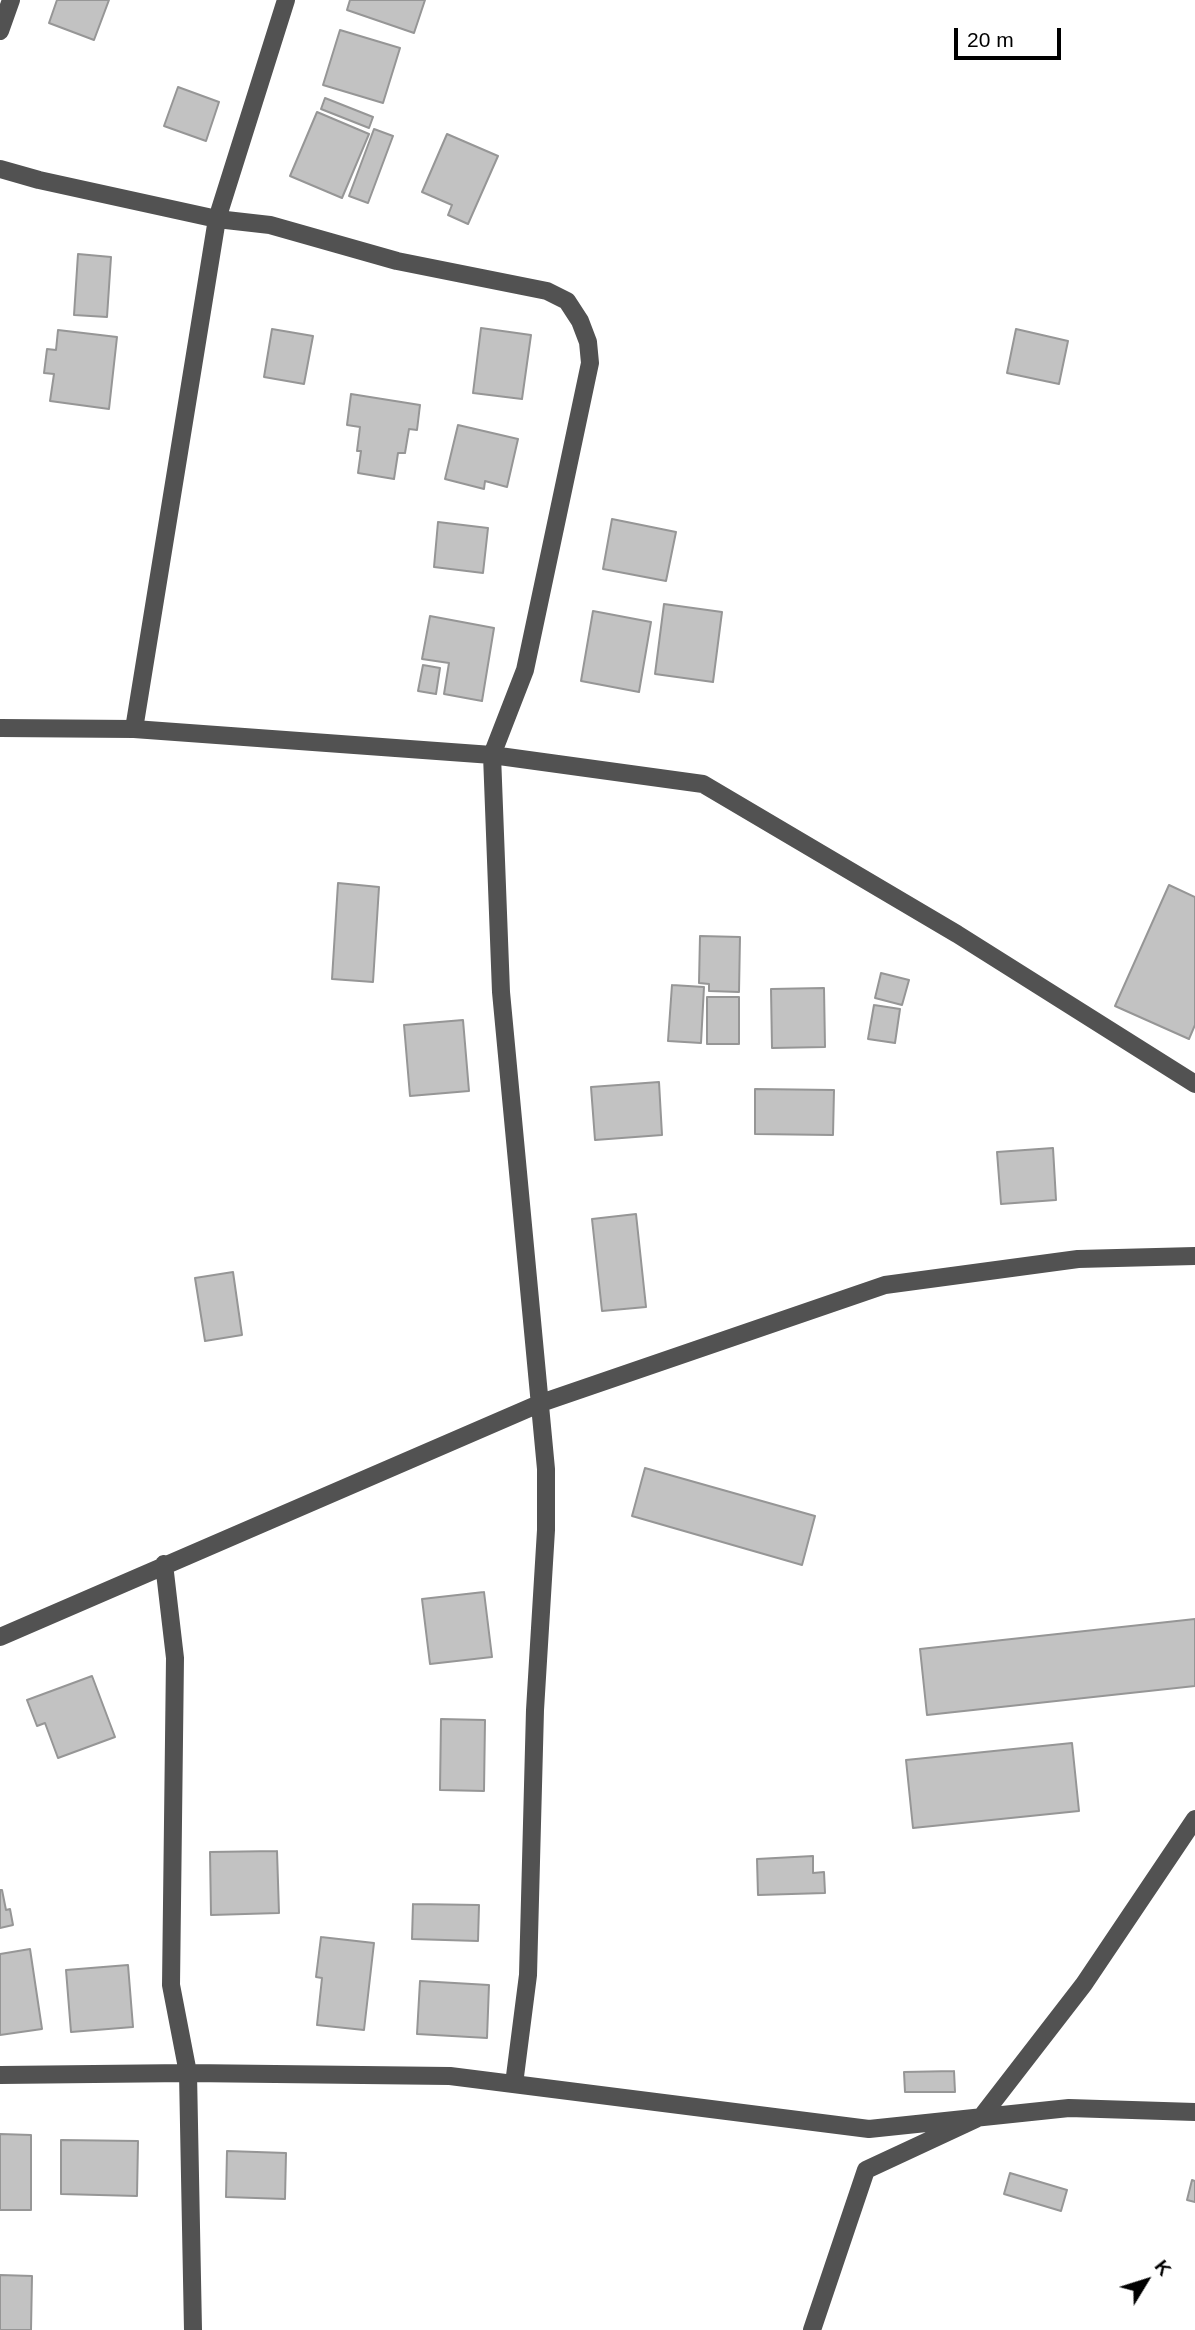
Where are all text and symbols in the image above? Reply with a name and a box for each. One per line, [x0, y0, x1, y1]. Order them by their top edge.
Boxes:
scale bar [957, 14, 1064, 58]
text: 20 m [967, 28, 1014, 51]
north arrow [1111, 2246, 1181, 2316]
text: K [1150, 2256, 1175, 2280]

